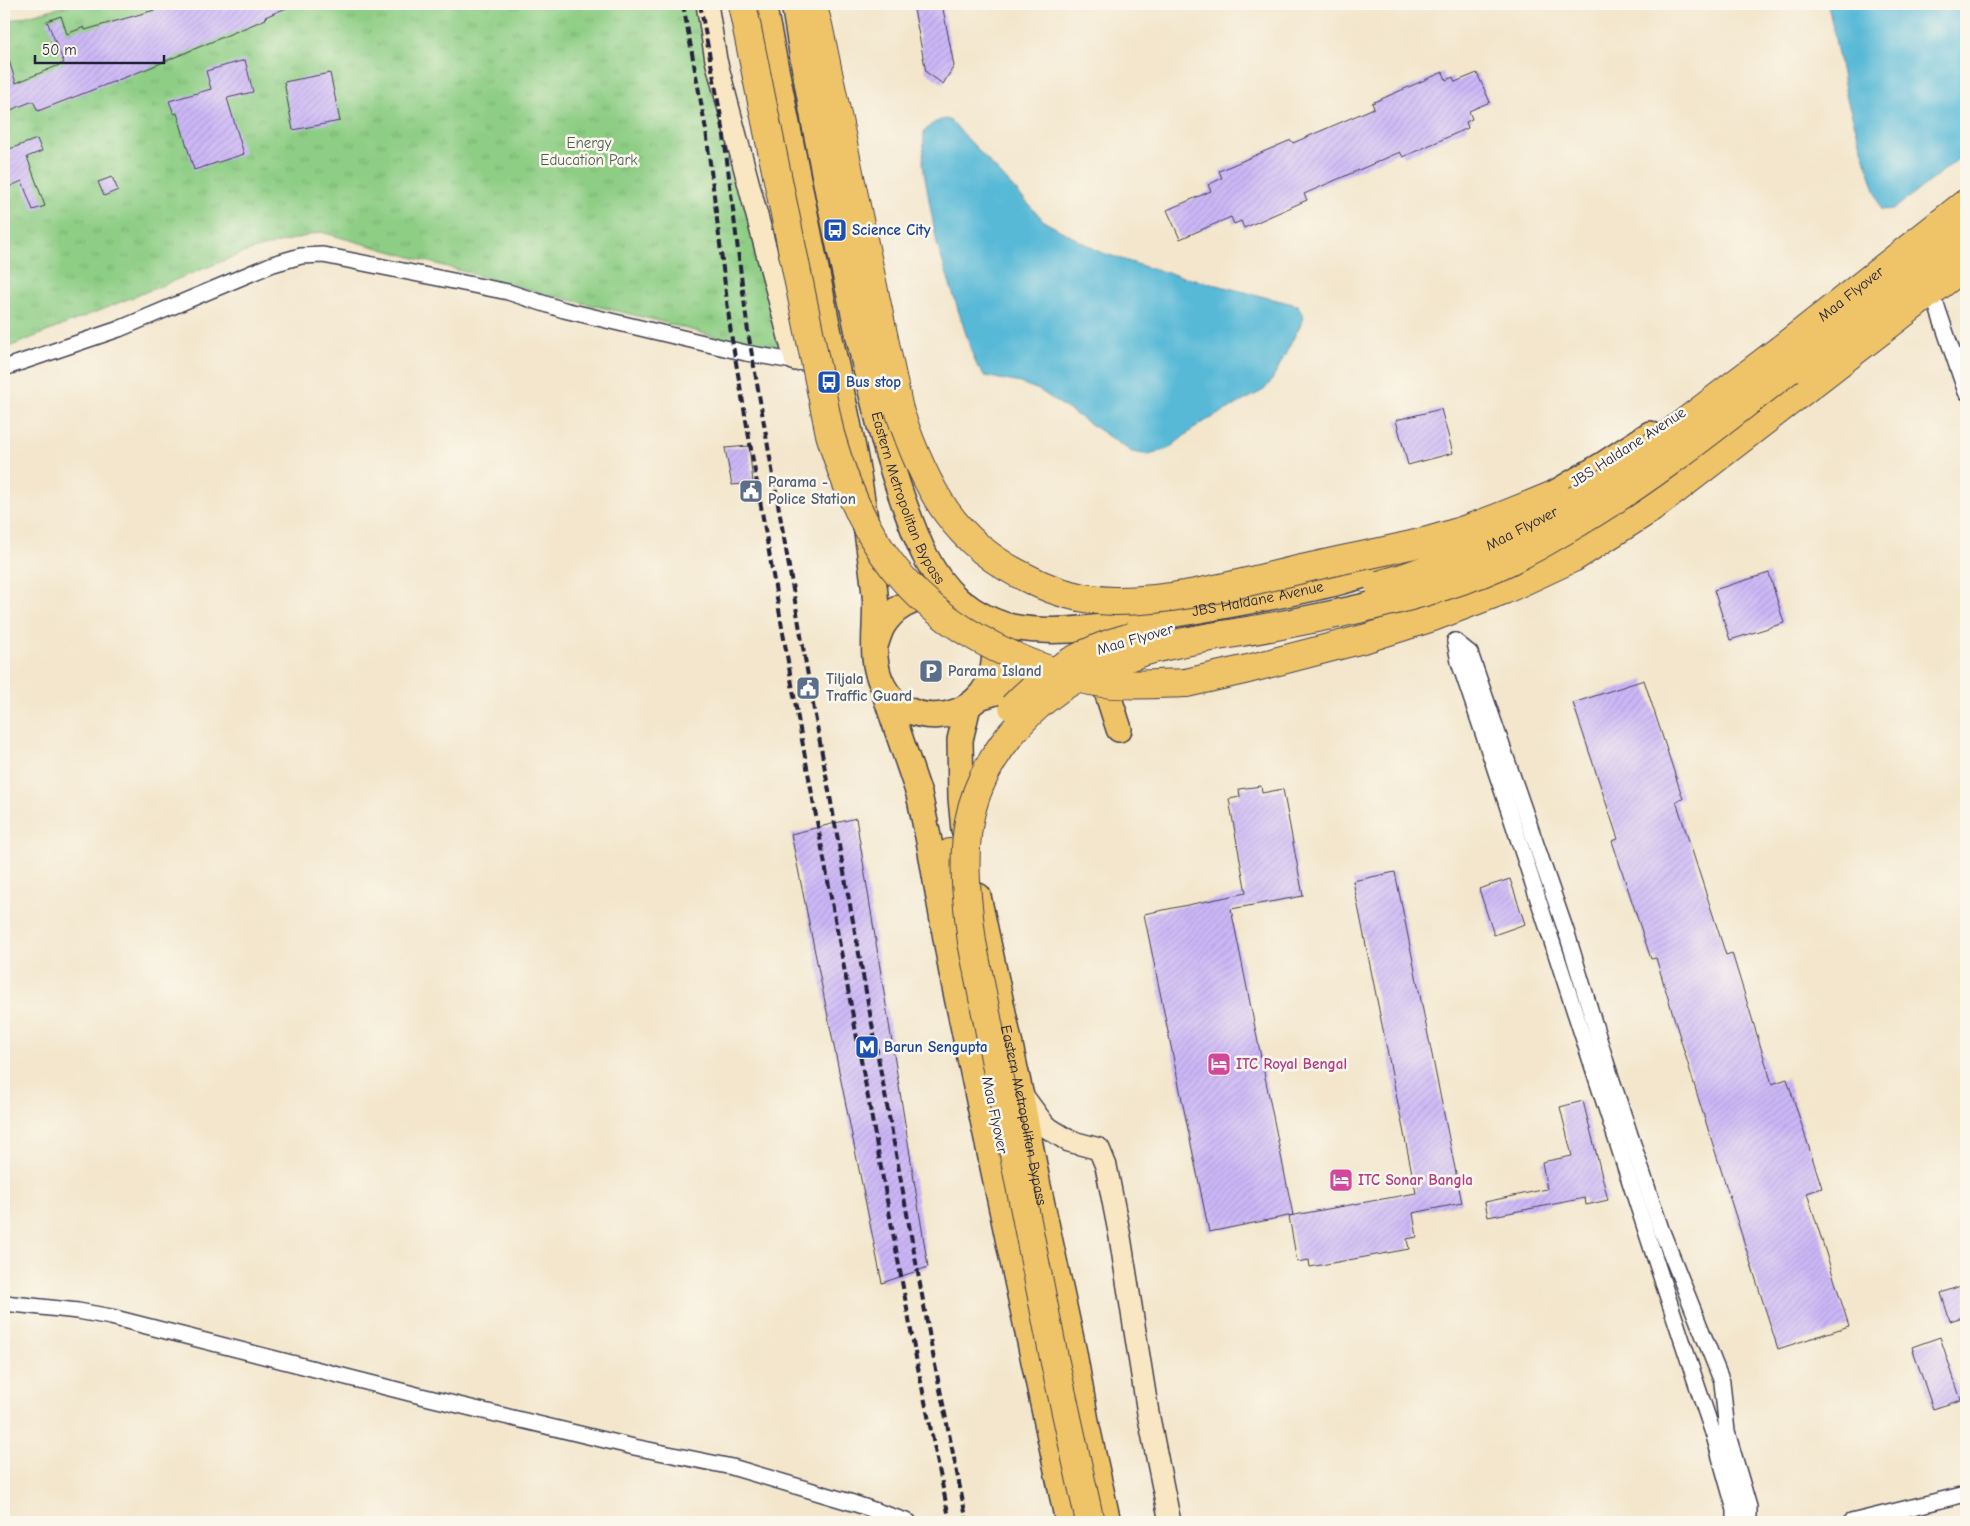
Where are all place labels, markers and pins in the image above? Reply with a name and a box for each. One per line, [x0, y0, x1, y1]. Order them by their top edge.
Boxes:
bus stop icon: Science City [822, 217, 848, 243]
place label: Science City [852, 221, 931, 239]
bus stop icon: Bus stop [816, 369, 842, 395]
place label: Bus stop [846, 373, 901, 391]
place label: Parama - Police Station [768, 473, 856, 508]
public building icon: Parama - Police Station [738, 478, 764, 504]
parking icon: Parama Island [918, 658, 944, 684]
place label: Parama Island [948, 662, 1042, 680]
place label: Tiljala Traffic Guard [826, 670, 912, 705]
public building icon: Tiljala Traffic Guard [795, 675, 821, 701]
metro station icon: Barun Sengupta [854, 1034, 880, 1060]
place label: Barun Sengupta [884, 1038, 988, 1056]
hotel icon: ITC Royal Bengal [1206, 1051, 1232, 1077]
place label: ITC Royal Bengal [1236, 1055, 1347, 1073]
hotel icon: ITC Sonar Bangla [1328, 1167, 1354, 1193]
place label: ITC Sonar Bangla [1358, 1171, 1473, 1189]

